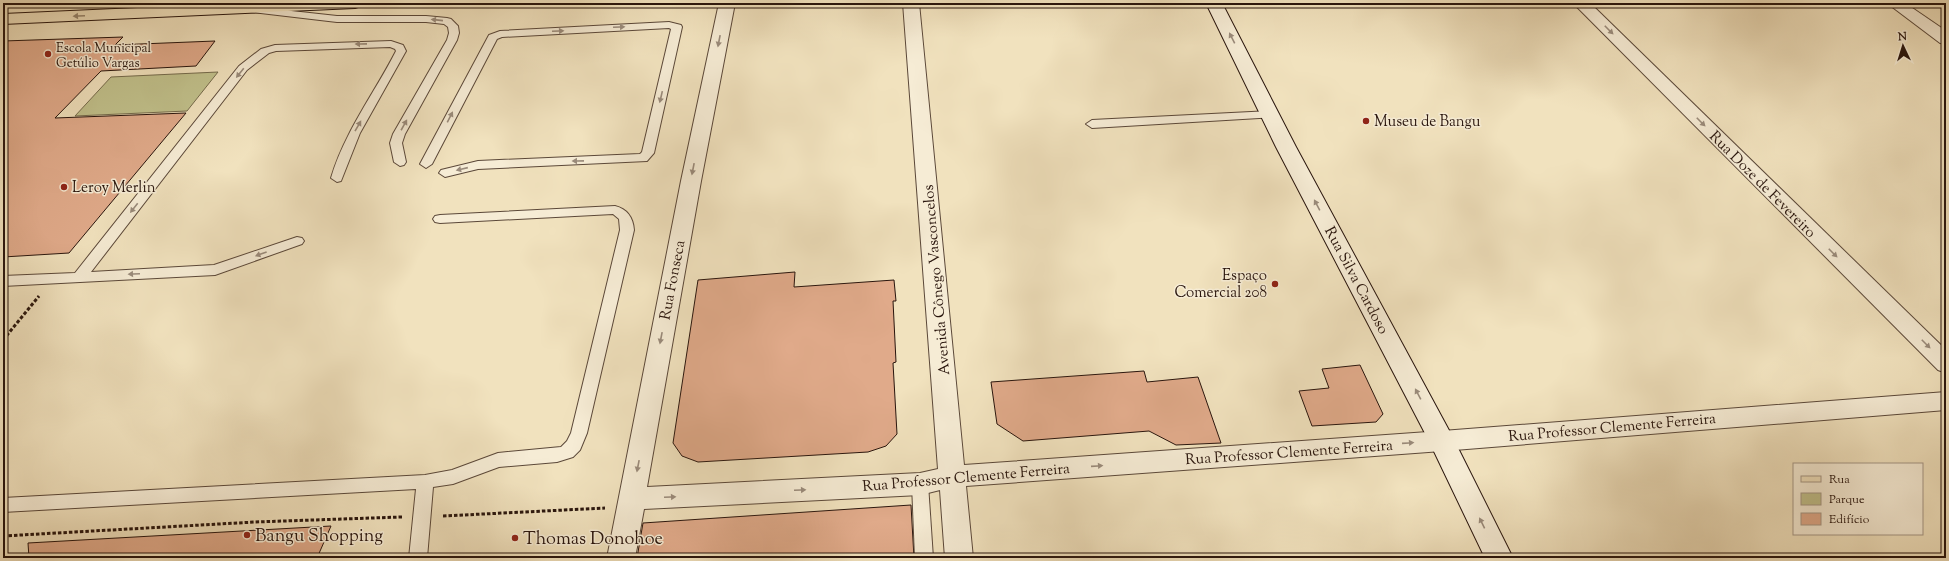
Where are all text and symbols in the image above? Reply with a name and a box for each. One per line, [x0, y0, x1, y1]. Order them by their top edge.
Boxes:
one-way arrow [72, 13, 85, 19]
one-way arrow [431, 16, 443, 23]
one-way arrow [613, 24, 625, 31]
one-way arrow [1604, 26, 1614, 35]
north arrow [1883, 26, 1923, 66]
one-way arrow [552, 27, 564, 34]
text: N [1896, 29, 1908, 45]
one-way arrow [1229, 33, 1235, 44]
one-way arrow [715, 35, 721, 47]
place label: Escola Municipal Getúlio Vargas [56, 40, 152, 73]
one-way arrow [355, 41, 367, 48]
marker: Escola Municipal Getúlio Vargas [43, 49, 53, 59]
one-way arrow [236, 67, 244, 78]
one-way arrow [658, 91, 664, 103]
one-way arrow [447, 111, 453, 123]
place label: Museu de Bangu [1374, 112, 1481, 133]
marker: Museu de Bangu [1361, 116, 1371, 126]
one-way arrow [1696, 117, 1706, 127]
one-way arrow [401, 119, 408, 131]
one-way arrow [354, 120, 361, 132]
street label: Rua Doze de Fevereiro [1704, 127, 1820, 243]
one-way arrow [571, 158, 584, 164]
one-way arrow [690, 163, 696, 175]
one-way arrow [455, 166, 467, 172]
place label: Leroy Merlin [72, 178, 156, 199]
marker: Leroy Merlin [59, 182, 69, 192]
street label: Avenida Cônego Vasconcelos [919, 184, 956, 376]
one-way arrow [1314, 199, 1321, 211]
one-way arrow [130, 202, 138, 213]
street label: Rua Silva Cardoso [1318, 223, 1393, 338]
street label: Rua Fonseca [655, 239, 692, 322]
one-way arrow [1828, 248, 1838, 258]
one-way arrow [254, 251, 266, 257]
place label: Espaço Comercial 208 [1174, 266, 1267, 304]
one-way arrow [128, 271, 140, 278]
marker: Espaço Comercial 208 [1270, 279, 1280, 289]
one-way arrow [658, 332, 664, 344]
one-way arrow [1921, 339, 1931, 349]
one-way arrow [1414, 388, 1421, 400]
street label: Rua Professor Clemente Ferreira [1507, 409, 1717, 448]
street label: Rua Professor Clemente Ferreira [1184, 436, 1394, 471]
one-way arrow [1402, 440, 1414, 447]
one-way arrow [634, 459, 640, 472]
street label: Rua Professor Clemente Ferreira [861, 459, 1071, 498]
one-way arrow [1091, 462, 1103, 469]
legend [1793, 463, 1923, 535]
text: Rua [1829, 471, 1850, 489]
one-way arrow [794, 487, 806, 494]
text: Parque [1829, 491, 1865, 509]
one-way arrow [664, 494, 676, 501]
text: Edifício [1829, 511, 1870, 529]
one-way arrow [1479, 517, 1485, 529]
place label: Bangu Shopping [255, 524, 383, 550]
place label: Thomas Donohoe [523, 527, 663, 553]
marker: Bangu Shopping [242, 530, 252, 540]
marker: Thomas Donohoe [510, 533, 520, 543]

